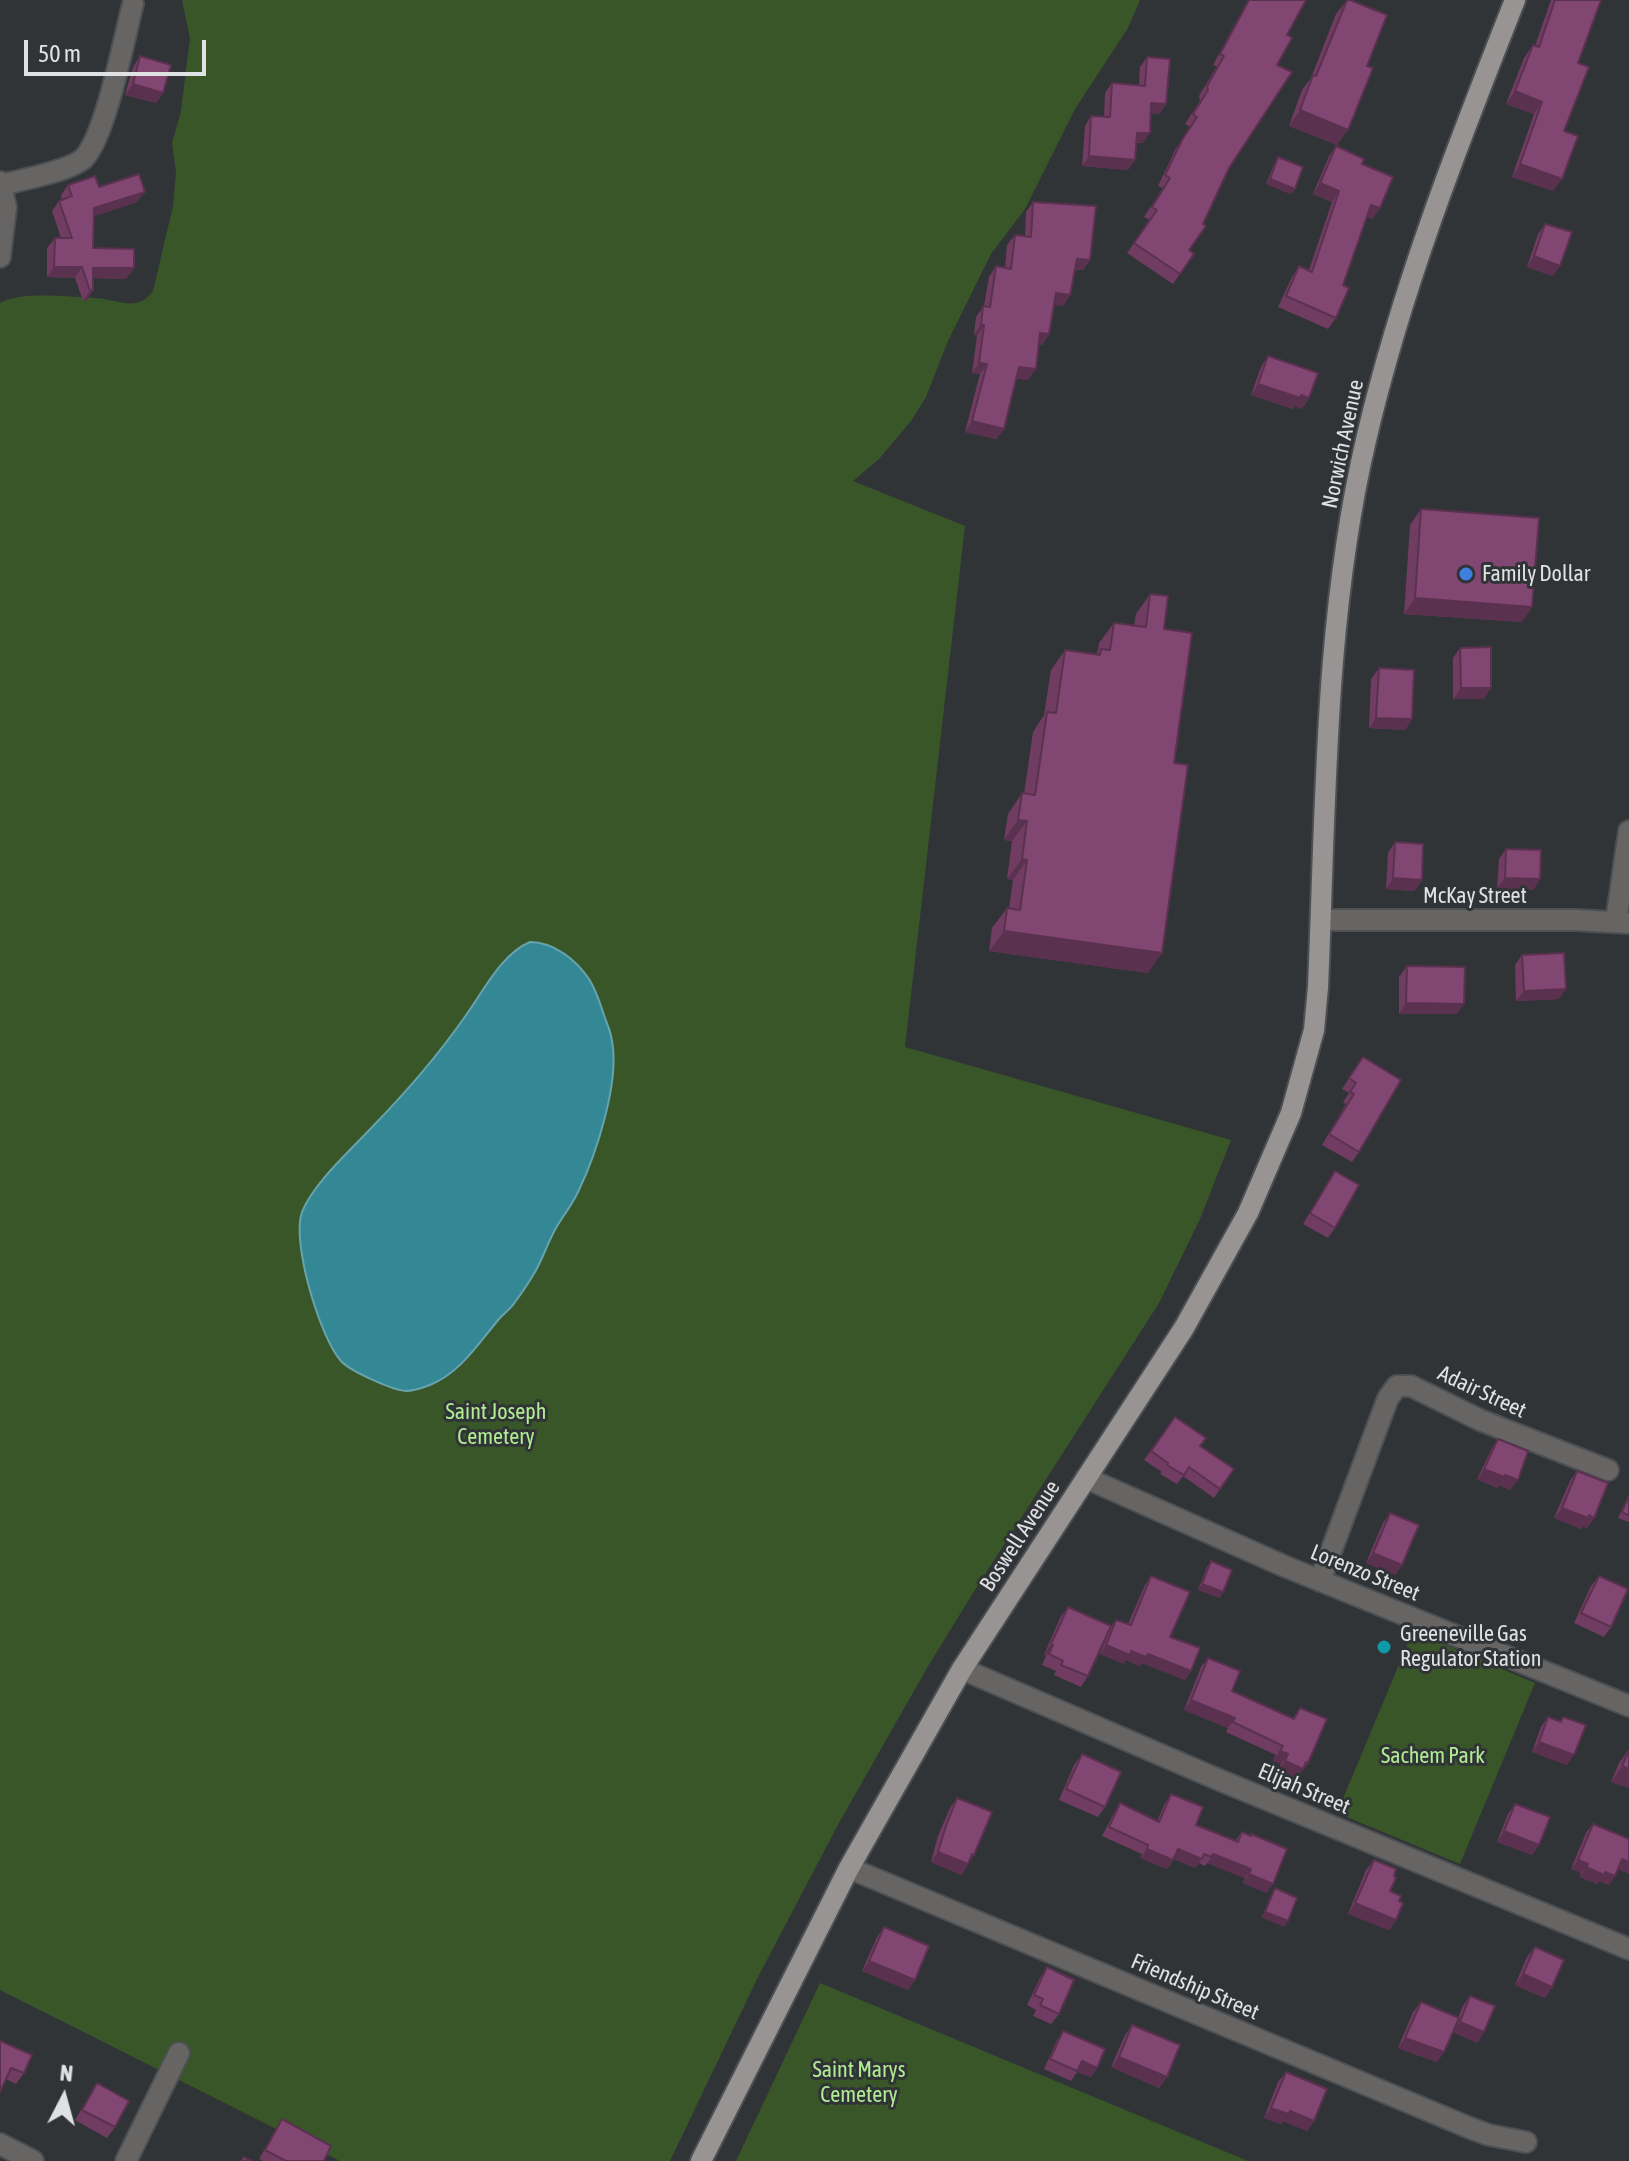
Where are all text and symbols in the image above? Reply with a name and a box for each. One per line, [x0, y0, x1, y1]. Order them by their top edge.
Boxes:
scale bar [28, 24, 210, 74]
text: 50 m [38, 40, 81, 67]
street label: Norwich Avenue [1316, 377, 1370, 511]
place label: Family Dollar [1482, 561, 1590, 587]
marker: Family Dollar [1457, 565, 1475, 583]
street label: McKay Street [1423, 883, 1527, 909]
street label: Adair Street [1434, 1360, 1530, 1424]
park label: Saint Joseph Cemetery [446, 1399, 546, 1450]
street label: Boswell Avenue [974, 1476, 1066, 1596]
street label: Lorenzo Street [1307, 1539, 1423, 1607]
place label: Greeneville Gas Regulator Station [1400, 1621, 1541, 1672]
marker: Greeneville Gas Regulator Station [1375, 1638, 1393, 1656]
park label: Sachem Park [1381, 1743, 1485, 1769]
street label: Elijah Street [1254, 1758, 1354, 1820]
street label: Friendship Street [1127, 1948, 1263, 2026]
north arrow [24, 2057, 104, 2137]
park label: Saint Marys Cemetery [813, 2057, 905, 2108]
text: N [59, 2060, 74, 2087]

